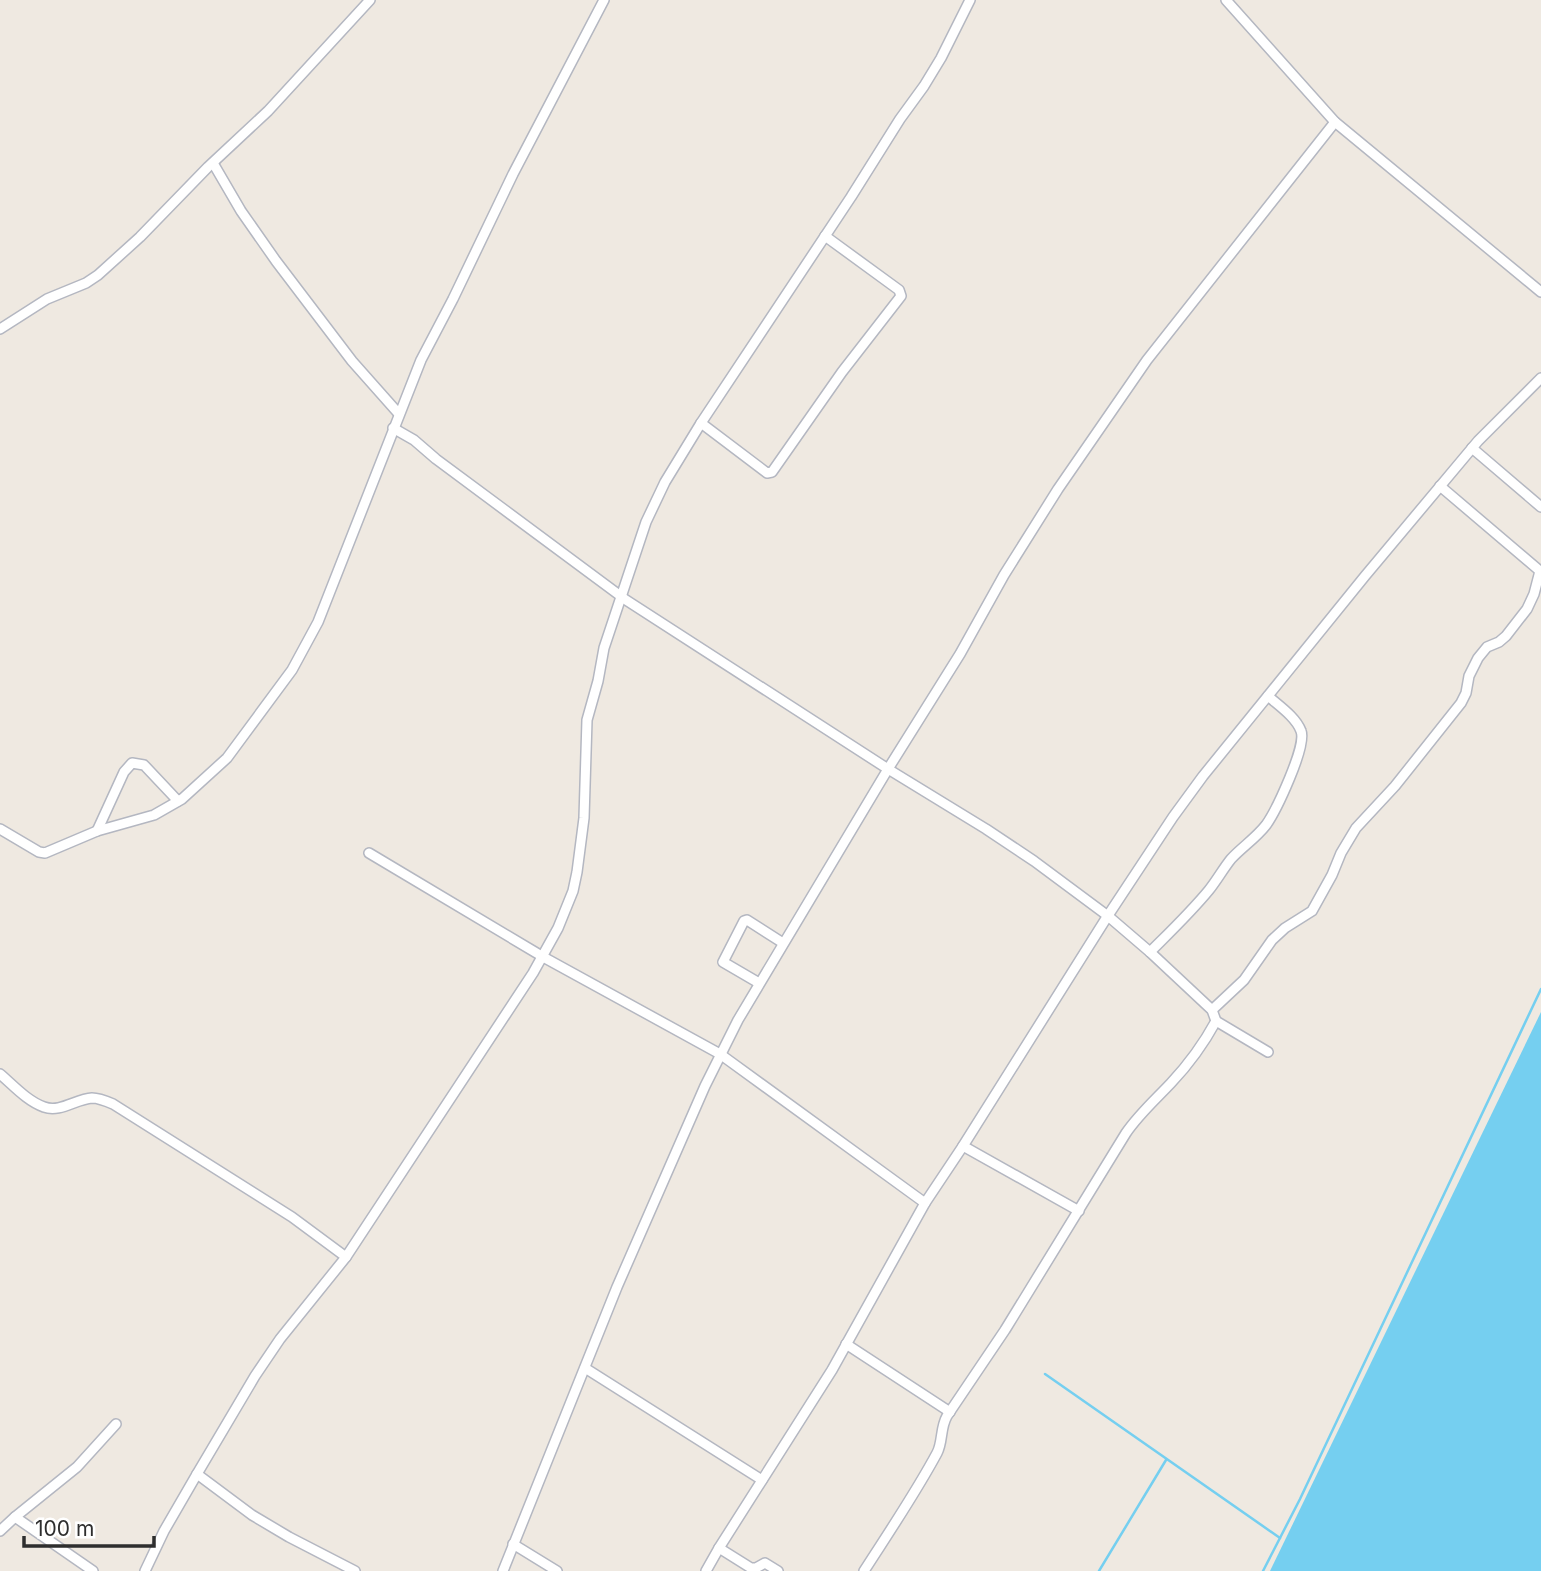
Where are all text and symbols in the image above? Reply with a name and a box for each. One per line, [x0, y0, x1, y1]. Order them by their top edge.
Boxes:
scale bar [24, 1504, 154, 1548]
text: 100 m [35, 1516, 94, 1541]

